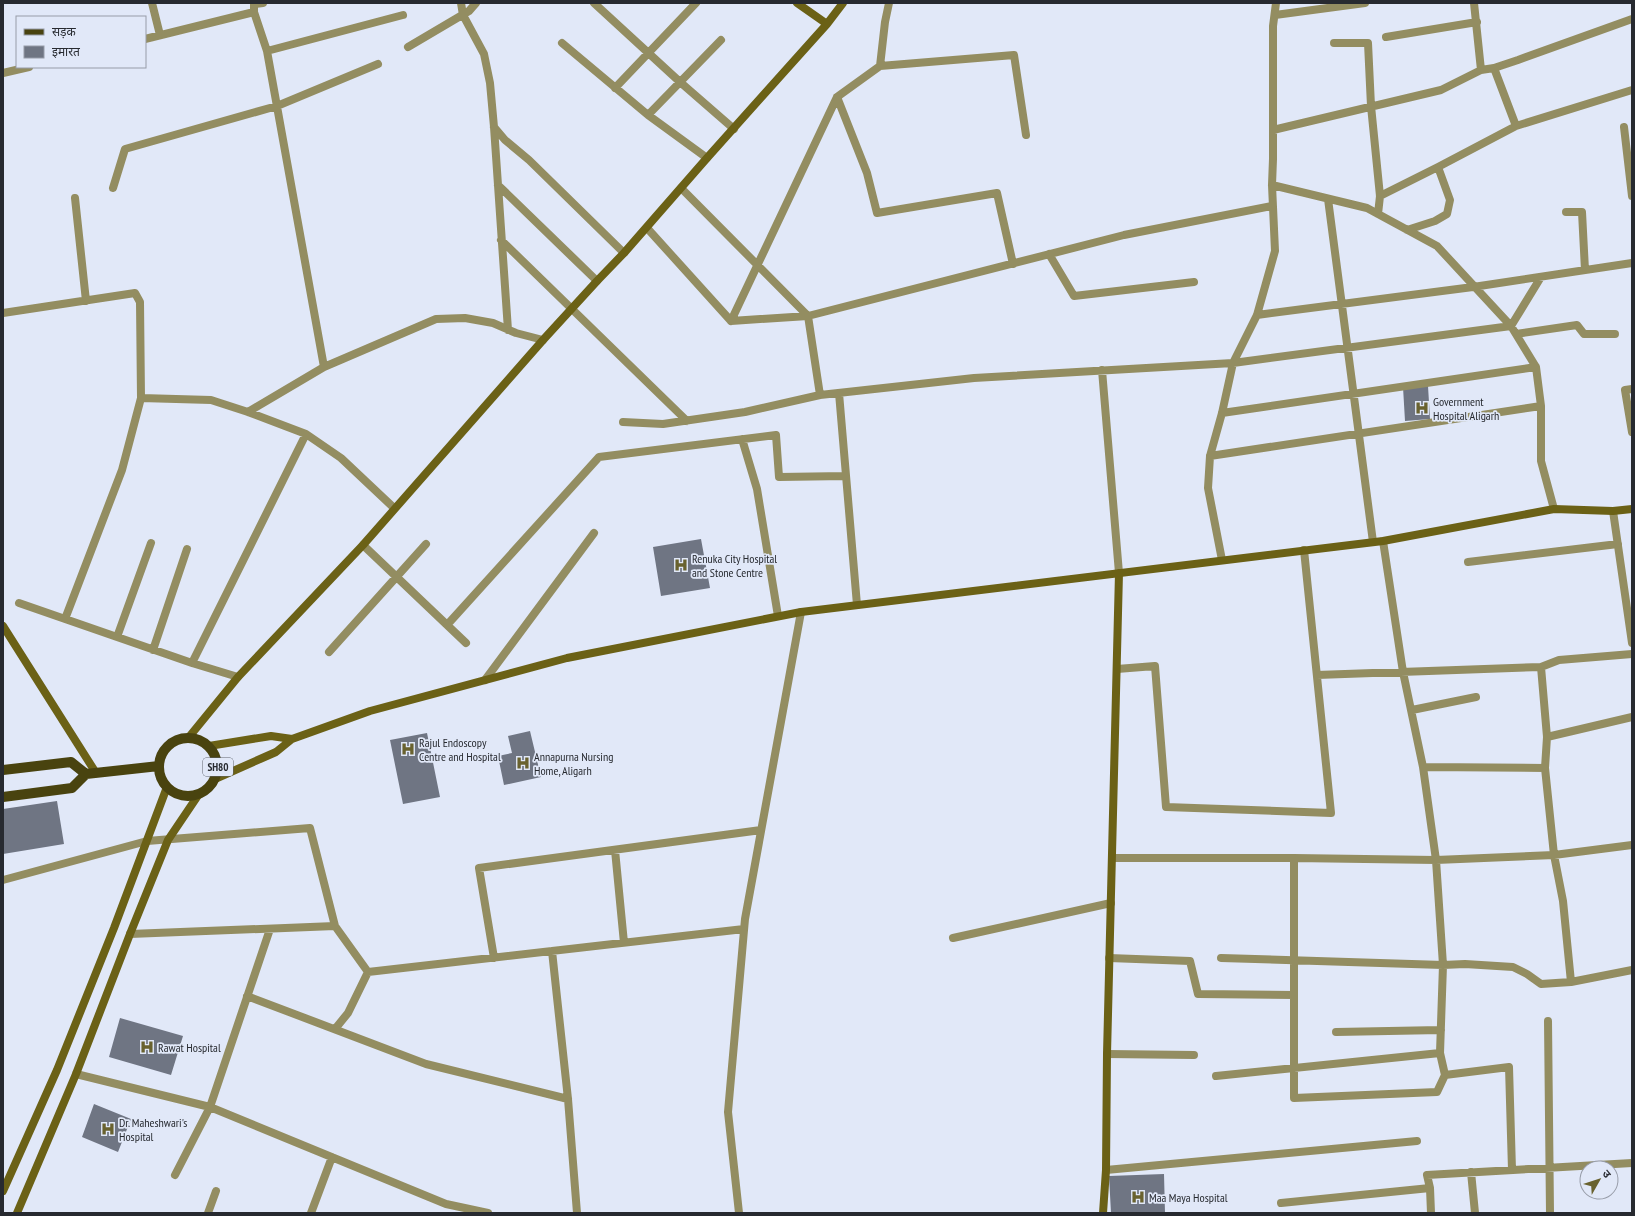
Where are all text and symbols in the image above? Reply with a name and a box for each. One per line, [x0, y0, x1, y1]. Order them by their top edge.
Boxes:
legend [16, 16, 146, 68]
text: सड़क [52, 24, 77, 39]
text: इमारत [52, 44, 81, 59]
place label: Government Hospital Aligarh [1433, 394, 1499, 423]
hospital icon: Government Hospital Aligarh [1414, 400, 1430, 416]
place label: Renuka City Hospital and Stone Centre [692, 551, 777, 580]
hospital icon: Renuka City Hospital and Stone Centre [673, 557, 689, 573]
place label: Rajul Endoscopy Centre and Hospital [419, 735, 501, 764]
hospital icon: Rajul Endoscopy Centre and Hospital [400, 741, 416, 757]
place label: Annapurna Nursing Home, Aligarh [534, 749, 613, 778]
hospital icon: Annapurna Nursing Home, Aligarh [515, 755, 531, 771]
road number: SH80 [203, 758, 233, 776]
hospital icon: Rawat Hospital [139, 1039, 155, 1055]
place label: Rawat Hospital [158, 1040, 221, 1055]
place label: Dr. Maheshwari's Hospital [119, 1115, 187, 1144]
hospital icon: Dr. Maheshwari's Hospital [100, 1121, 116, 1137]
north arrow [1579, 1160, 1619, 1200]
text: उ [1599, 1167, 1615, 1181]
hospital icon: Maa Maya Hospital [1130, 1189, 1146, 1205]
place label: Maa Maya Hospital [1149, 1190, 1228, 1205]

